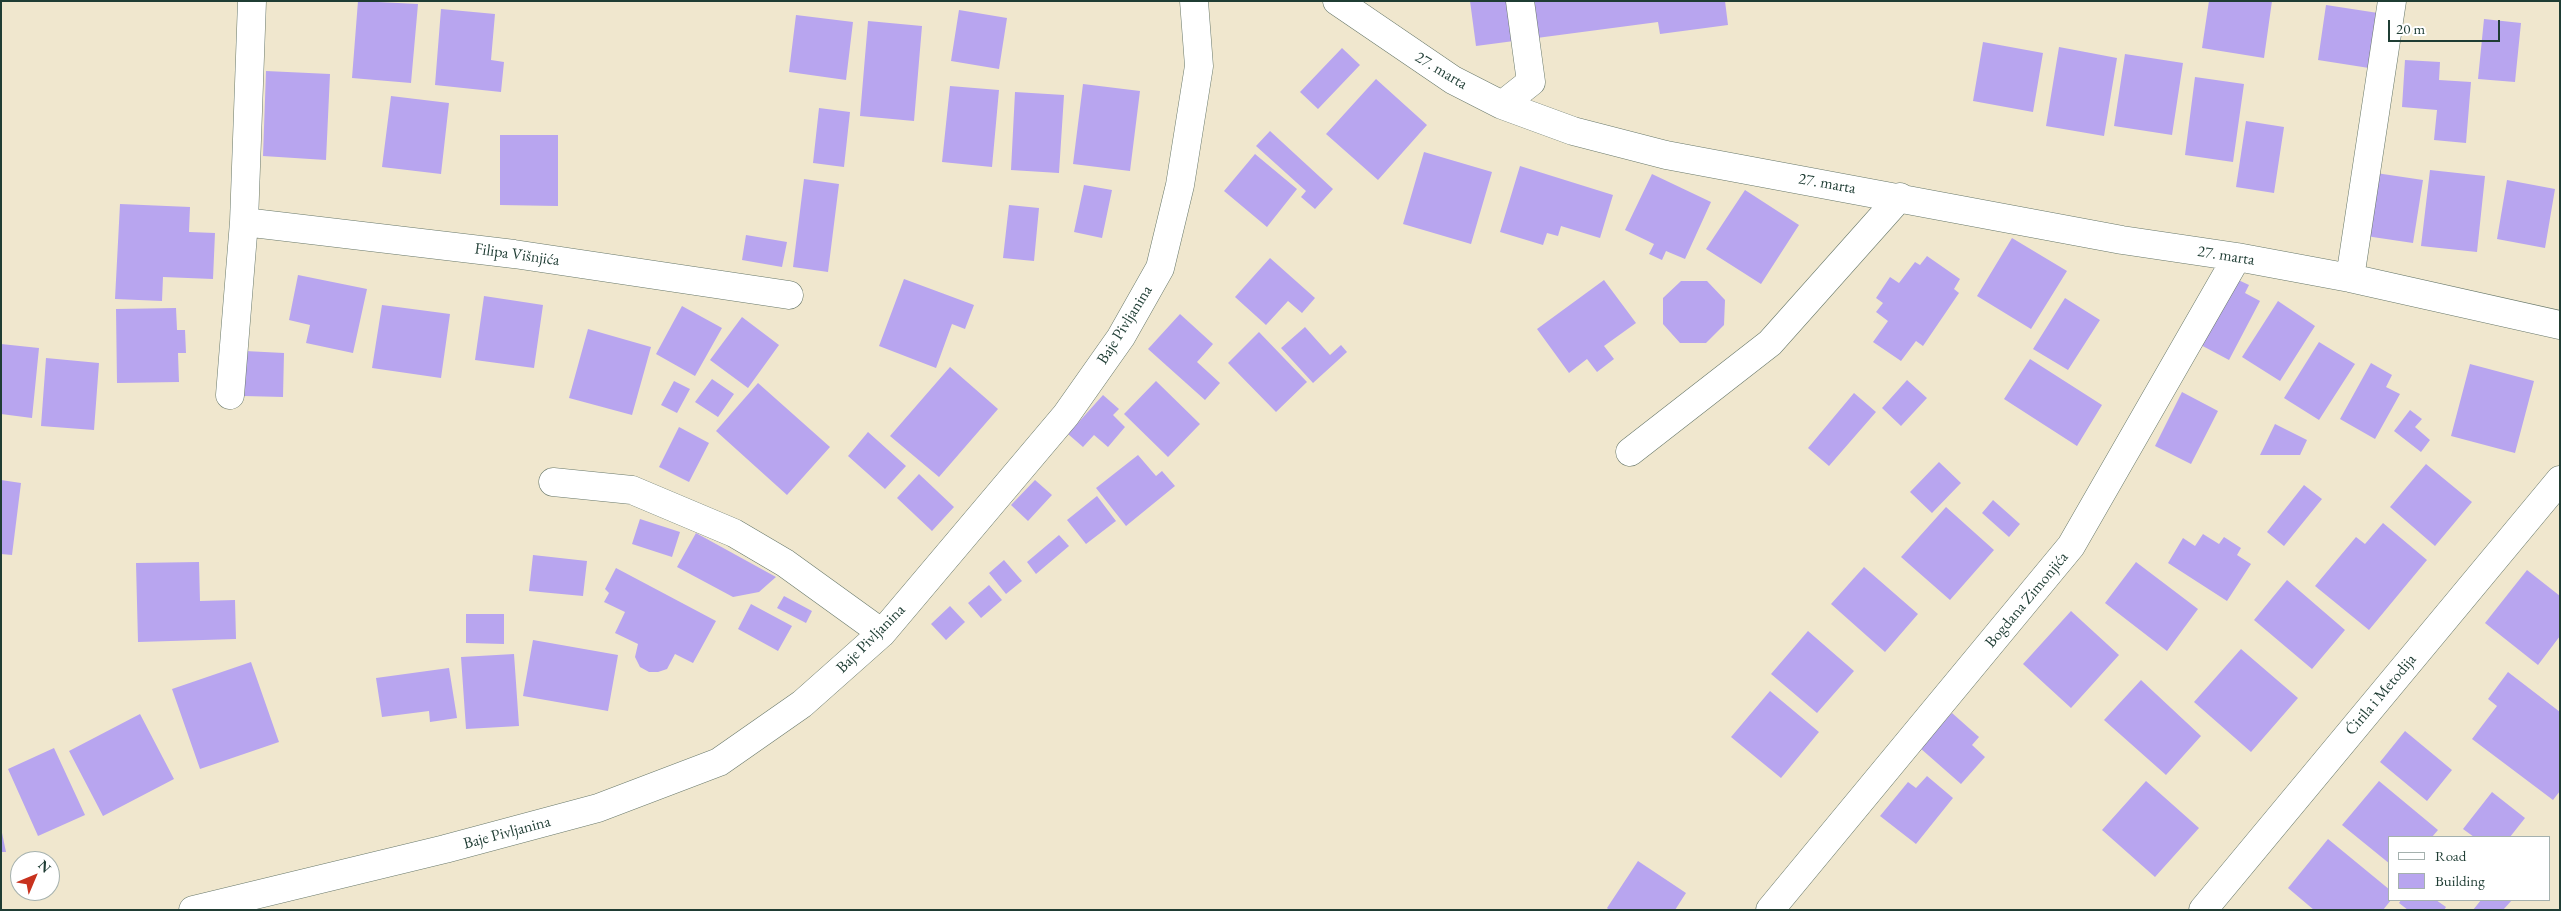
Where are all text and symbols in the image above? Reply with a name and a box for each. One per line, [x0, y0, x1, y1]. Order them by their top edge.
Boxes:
scale bar [2391, 10, 2504, 42]
text: 20 m [2396, 19, 2425, 38]
street label: 27. marta [1411, 48, 1471, 94]
street label: 27. marta [1797, 170, 1857, 198]
street label: Filipa Višnjića [473, 240, 561, 270]
street label: 27. marta [2196, 242, 2256, 270]
street label: Baje Pivljanina [1093, 282, 1157, 368]
street label: Bogdana Zimonjića [1981, 548, 2073, 652]
street label: Baje Pivljanina [833, 601, 909, 677]
street label: Ćirila i Metodija [2341, 650, 2421, 740]
street label: Baje Pivljanina [461, 812, 553, 854]
legend [2388, 836, 2551, 901]
text: Road [2435, 846, 2466, 865]
north arrow [10, 851, 60, 901]
text: N [35, 856, 55, 876]
text: Building [2435, 871, 2485, 890]

